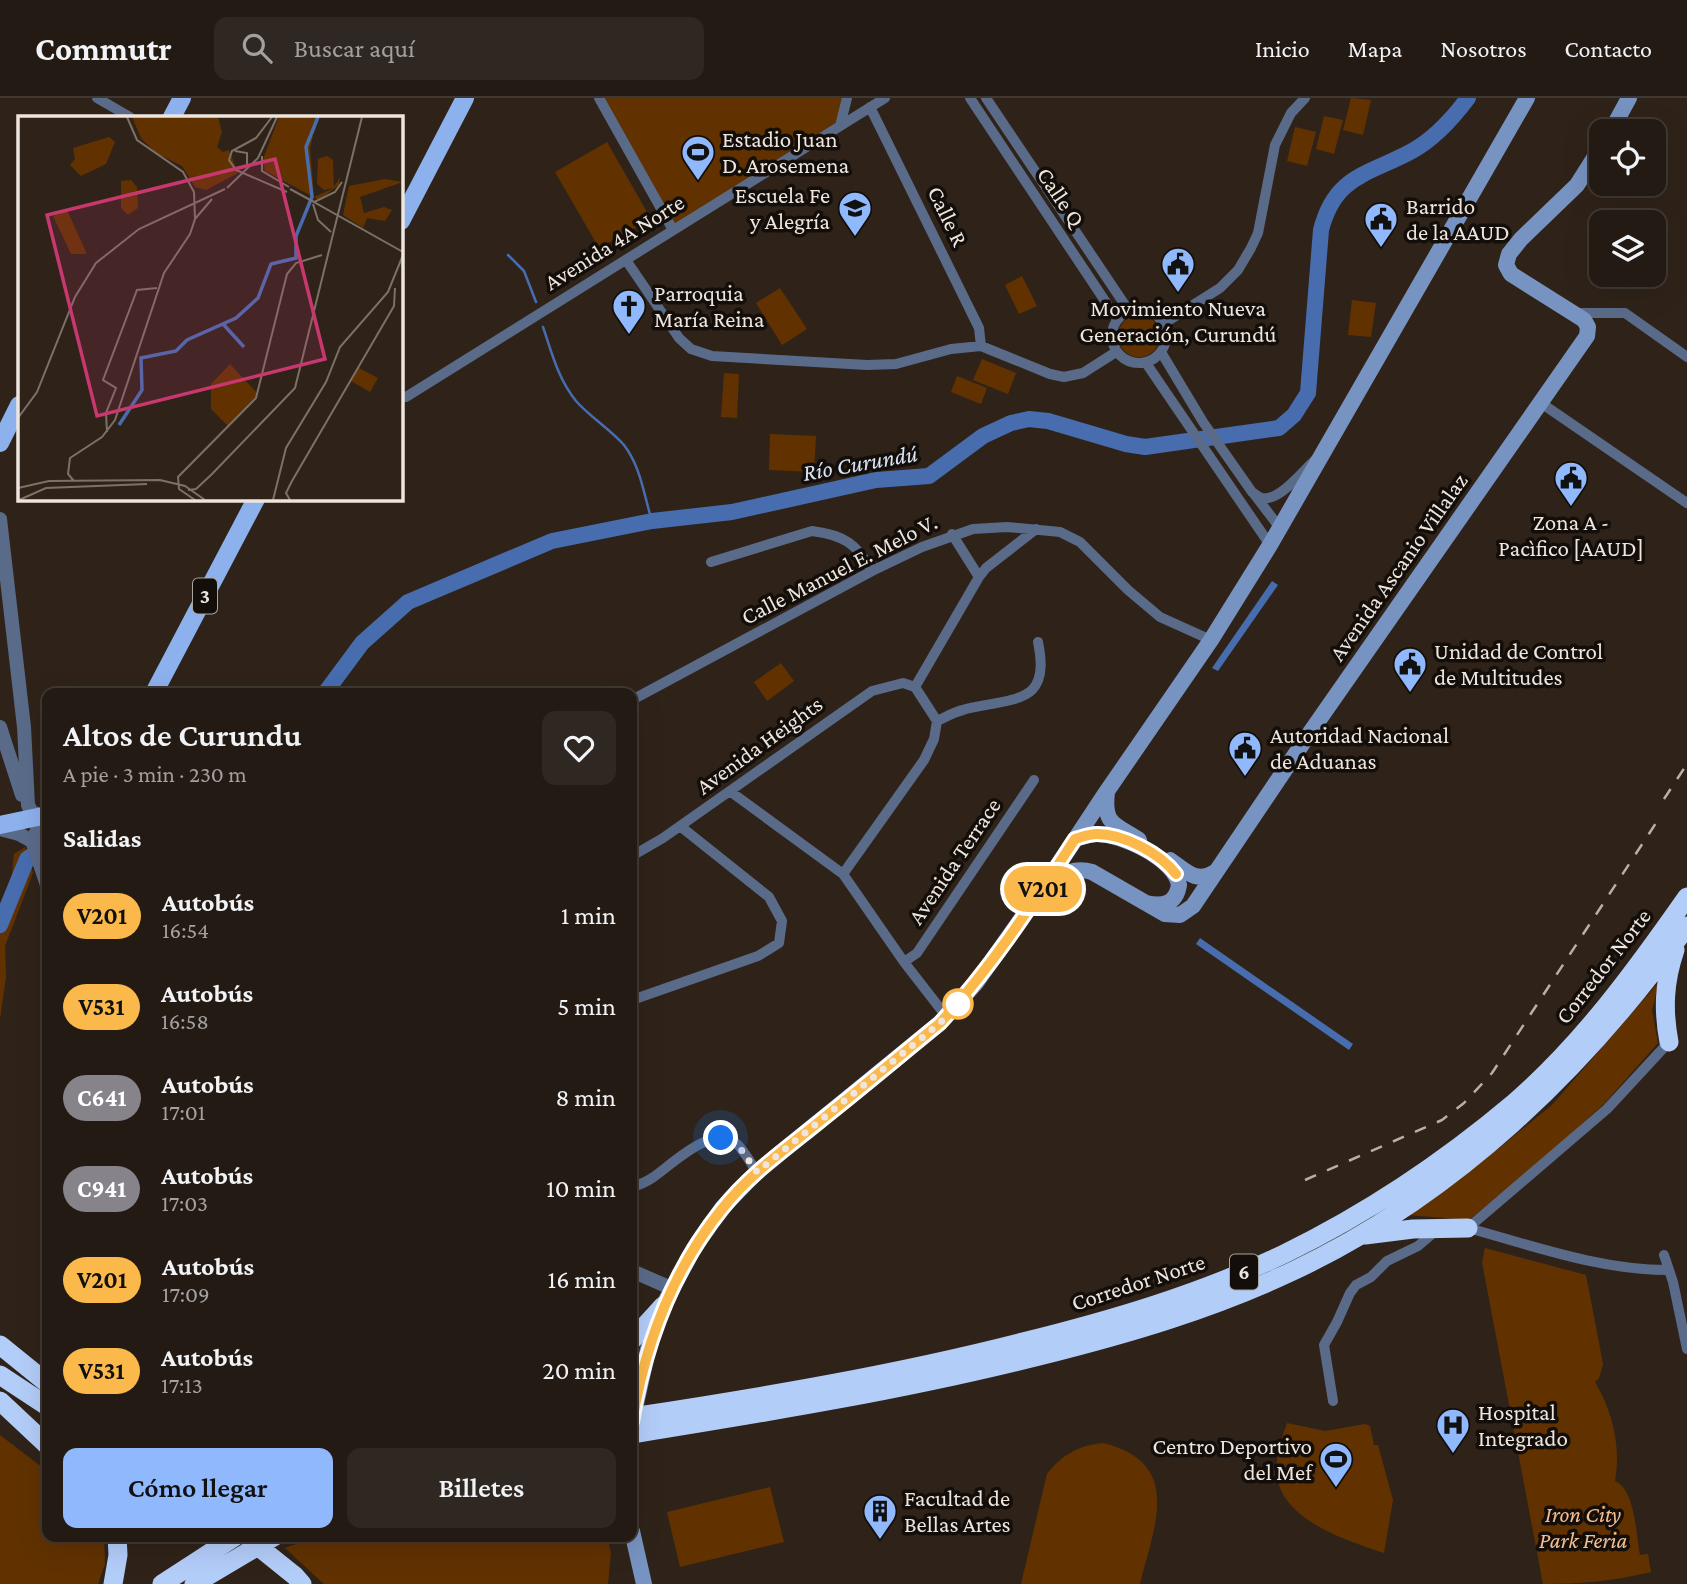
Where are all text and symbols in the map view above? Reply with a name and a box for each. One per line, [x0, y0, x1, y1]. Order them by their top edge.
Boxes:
search box [214, 17, 704, 80]
icon: search [238, 29, 276, 67]
text: Commutr [35, 30, 172, 67]
text: Buscar aquí [294, 34, 415, 63]
text: Inicio [1255, 35, 1310, 62]
text: Mapa [1348, 35, 1402, 62]
text: Nosotros [1440, 35, 1527, 62]
text: Contacto [1565, 35, 1652, 62]
inset map [18, 116, 402, 500]
map controls [1589, 119, 1666, 287]
button: locate [1589, 119, 1666, 196]
place label: Estadio Juan D. Arosemena [722, 126, 850, 178]
sports icon: Estadio Juan D. Arosemena [679, 133, 717, 182]
street label: Calle Q [1032, 162, 1091, 233]
place label: Escuela Fe y Alegría [735, 182, 830, 234]
street label: Calle R [922, 182, 974, 250]
street label: Avenida 4A Norte [539, 189, 689, 295]
school or university icon: Escuela Fe y Alegría [836, 189, 874, 238]
place label: Barrido de la AAUD [1406, 193, 1510, 245]
public building icon: Barrido de la AAUD [1362, 200, 1400, 249]
button: layers [1589, 210, 1666, 287]
public building icon: Movimiento Nueva Generación, Curundú [1159, 245, 1197, 294]
place label: Parroquia María Reina [654, 280, 765, 332]
church icon: Parroquia María Reina [610, 287, 648, 336]
place label: Movimiento Nueva Generación, Curundú [1079, 295, 1277, 347]
water label: Río Curundú [800, 439, 919, 486]
public building icon: Zona A - Pacìfico [AAUD] [1552, 459, 1590, 508]
street label: Avenida Ascanio Villalaz [1323, 468, 1473, 666]
street label: Calle Manuel E. Melo V. [737, 508, 941, 630]
place label: Zona A - Pacìfico [AAUD] [1498, 509, 1644, 561]
road number: 3 [193, 578, 217, 614]
place label: Unidad de Control de Multitudes [1434, 638, 1603, 690]
public building icon: Unidad de Control de Multitudes [1391, 645, 1429, 694]
street label: Avenida Heights [691, 691, 827, 799]
button: heart [542, 711, 616, 785]
text: Altos de Curundu [63, 716, 302, 753]
place label: Autoridad Nacional de Aduanas [1270, 722, 1449, 774]
public building icon: Autoridad Nacional de Aduanas [1226, 729, 1264, 778]
text: A pie · 3 min · 230 m [63, 761, 247, 787]
street label: Avenida Terrace [902, 793, 1006, 929]
text: Salidas [63, 824, 141, 853]
line badge: V201 [994, 866, 1092, 912]
text: V201 [1018, 875, 1068, 902]
text: Autobús [162, 888, 254, 917]
text: 1 min [561, 901, 616, 930]
text: V201 [77, 902, 127, 929]
street label: Corredor Norte [1550, 903, 1656, 1029]
text: 16:54 [162, 917, 209, 943]
text: Autobús [161, 979, 253, 1008]
unlabelled marker [943, 989, 973, 1019]
text: 5 min [557, 992, 616, 1021]
text: V531 [79, 993, 124, 1020]
text: 16:58 [161, 1008, 209, 1034]
text: Autobús [162, 1070, 254, 1099]
text: 8 min [555, 1083, 616, 1112]
text: C641 [77, 1084, 127, 1111]
text: 17:01 [162, 1099, 205, 1125]
your location [703, 1120, 738, 1155]
text: Autobús [161, 1161, 253, 1190]
text: 10 min [546, 1174, 616, 1203]
text: C941 [77, 1175, 126, 1202]
text: 17:03 [161, 1190, 208, 1216]
street label: Corredor Norte [1068, 1248, 1208, 1316]
text: Autobús [162, 1252, 254, 1281]
road number: 6 [1230, 1254, 1258, 1290]
text: 16 min [548, 1265, 616, 1294]
text: V201 [77, 1266, 127, 1293]
text: 17:09 [162, 1281, 210, 1307]
text: Autobús [161, 1343, 253, 1372]
text: 20 min [542, 1356, 616, 1385]
text: V531 [79, 1357, 124, 1384]
text: 17:13 [161, 1372, 203, 1398]
place label: Hospital Integrado [1478, 1399, 1568, 1451]
hospital icon: Hospital Integrado [1434, 1406, 1472, 1455]
place label: Centro Deportivo del Mef [1153, 1433, 1313, 1485]
sports icon: Centro Deportivo del Mef [1317, 1440, 1355, 1489]
button: Cómo llegar [63, 1448, 333, 1528]
button: Billetes [347, 1448, 616, 1528]
place label: Facultad de Bellas Artes [904, 1485, 1011, 1537]
building icon: Facultad de Bellas Artes [861, 1492, 899, 1541]
park label: Iron City Park Feria [1539, 1501, 1628, 1553]

